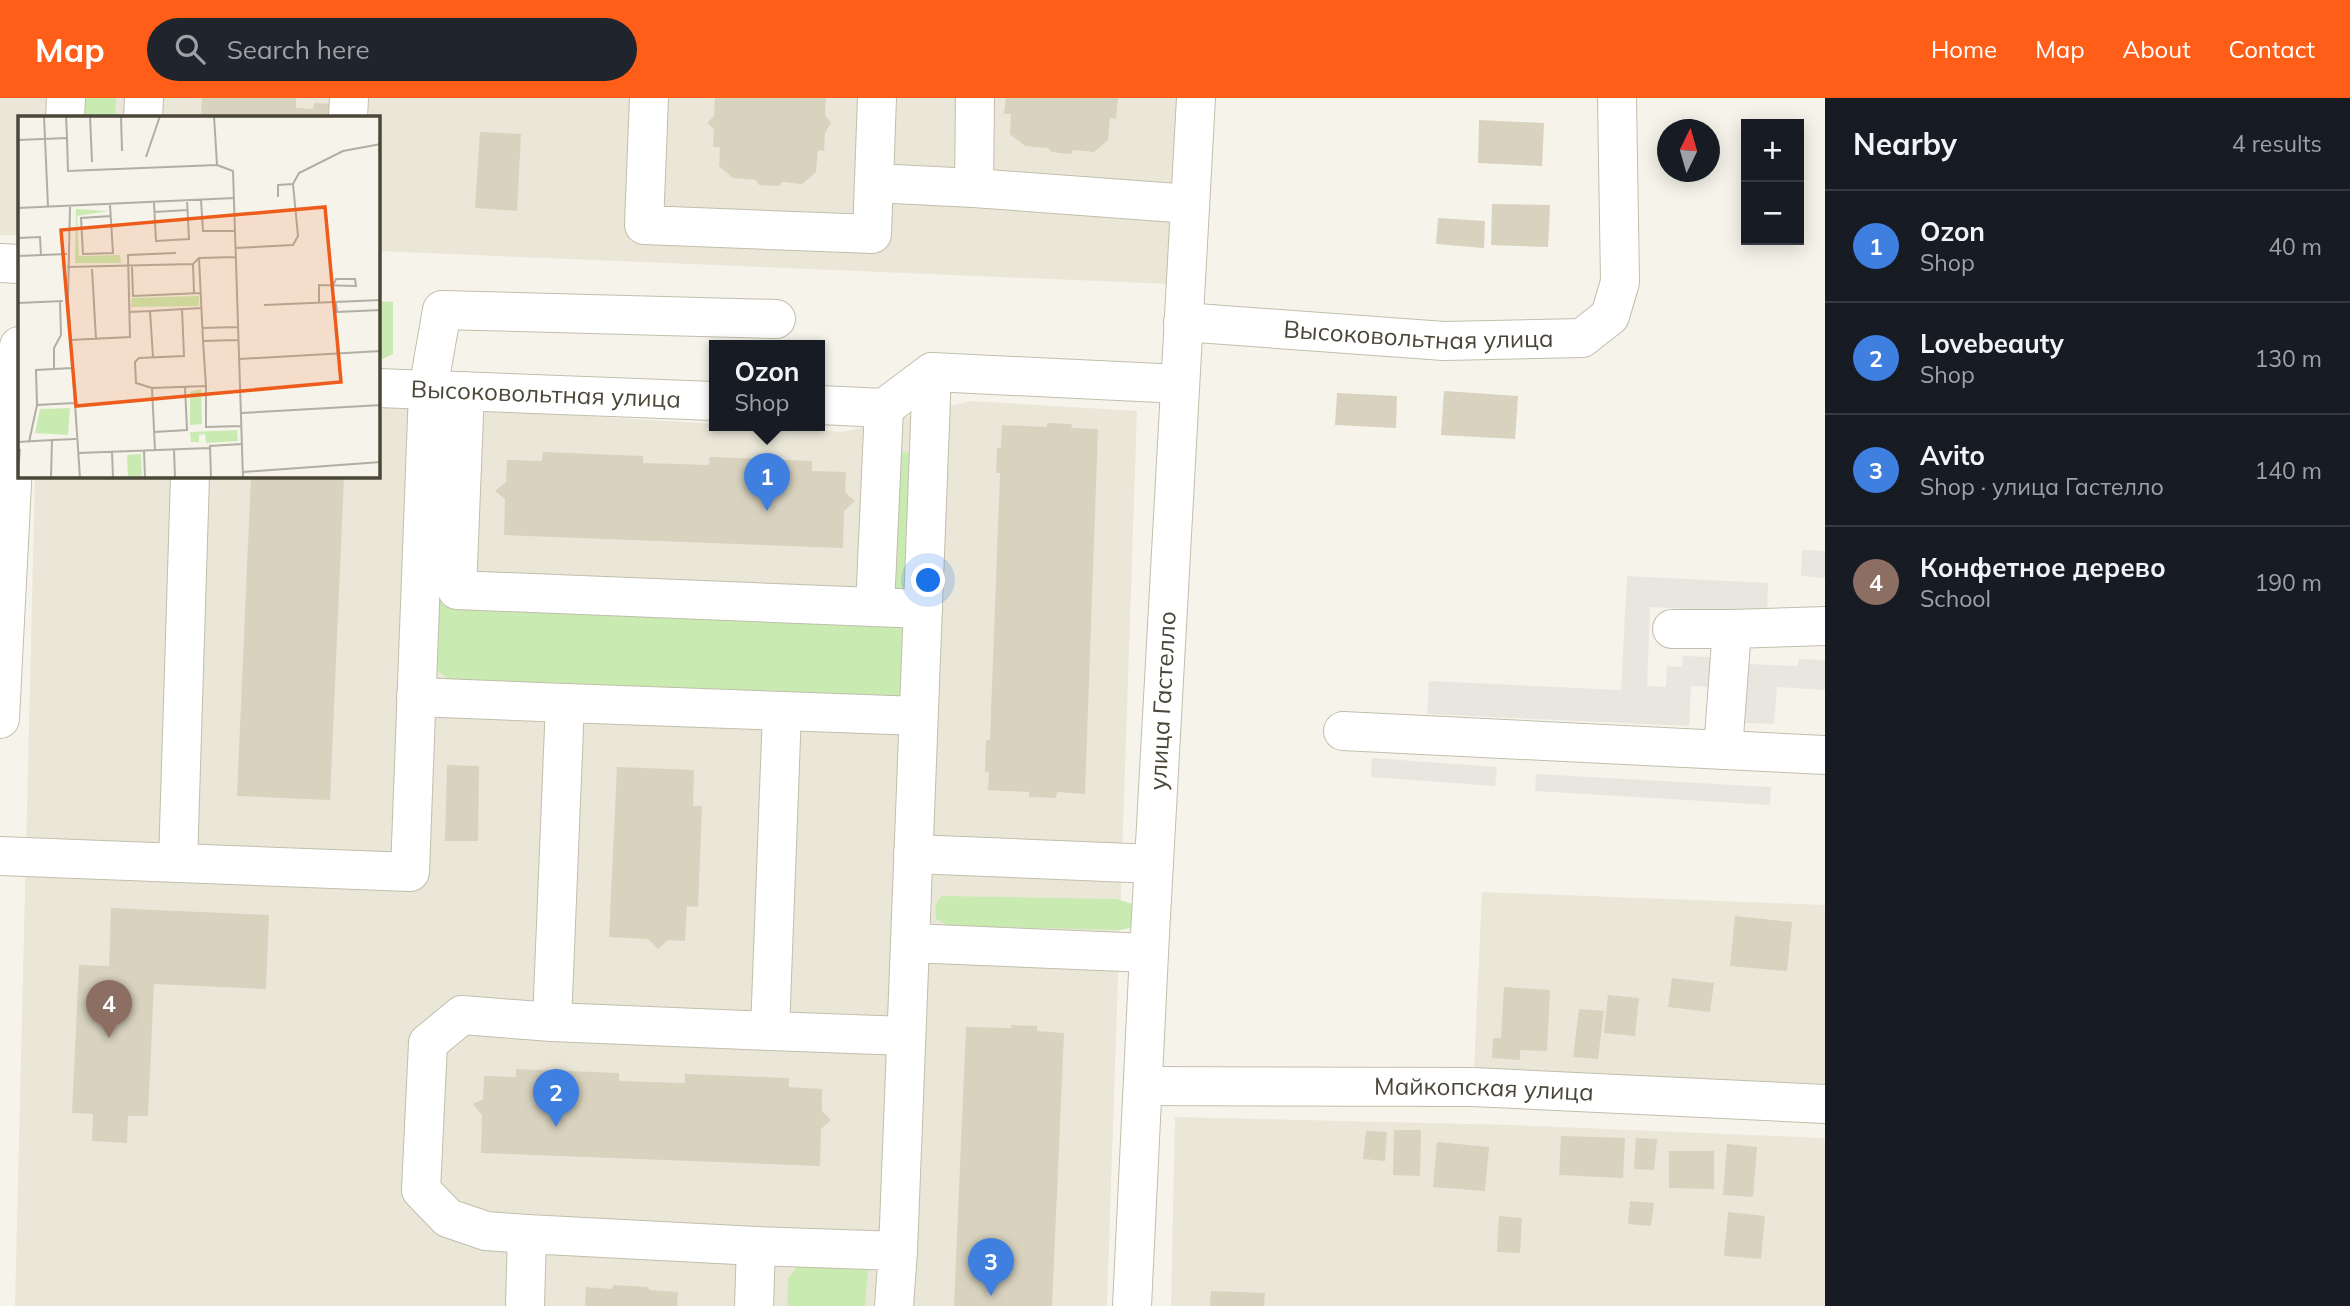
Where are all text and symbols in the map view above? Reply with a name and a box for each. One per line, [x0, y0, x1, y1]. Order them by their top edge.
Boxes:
search box [147, 18, 637, 81]
text: Map [35, 29, 105, 70]
icon: search [171, 30, 209, 68]
text: Search here [227, 33, 370, 66]
text: Home [1931, 34, 1997, 64]
text: Map [2035, 34, 2085, 64]
text: About [2123, 34, 2191, 64]
text: Contact [2229, 34, 2315, 64]
inset map [18, 116, 380, 478]
north arrow [1657, 119, 1720, 182]
map controls [1741, 119, 1804, 245]
button: + [1741, 119, 1804, 182]
text: Nearby [1853, 125, 1957, 163]
text: 4 results [2232, 129, 2322, 158]
button: − [1741, 182, 1804, 245]
text: Ozon [1920, 215, 1985, 248]
text: 1 [1869, 232, 1883, 261]
text: 40 m [2268, 232, 2322, 261]
text: Shop [1920, 248, 1975, 277]
street label: Высоковольтная улица [1283, 313, 1554, 355]
text: Lovebeauty [1920, 327, 2064, 360]
popup [709, 340, 825, 431]
text: 2 [1869, 344, 1883, 373]
text: 130 m [2254, 344, 2322, 373]
text: Ozon [735, 355, 799, 388]
text: Shop [1920, 360, 1975, 389]
street label: Высоковольтная улица [410, 373, 681, 414]
text: Shop [735, 388, 789, 417]
text: Avito [1920, 439, 1985, 472]
pin: 1 [744, 453, 790, 511]
text: 3 [1869, 456, 1883, 485]
text: 140 m [2254, 456, 2322, 485]
text: Shop · улица Гастелло [1920, 472, 2164, 501]
text: Конфетное дерево [1920, 551, 2166, 584]
your location [911, 563, 945, 597]
text: 4 [1869, 568, 1883, 597]
text: 190 m [2254, 568, 2322, 597]
text: School [1920, 584, 1991, 613]
street label: улица Гастелло [1142, 610, 1182, 791]
pin: 4 [86, 980, 132, 1038]
pin: 2 [533, 1069, 579, 1127]
street label: Майкопская улица [1374, 1071, 1595, 1107]
pin: 3 [968, 1238, 1014, 1296]

